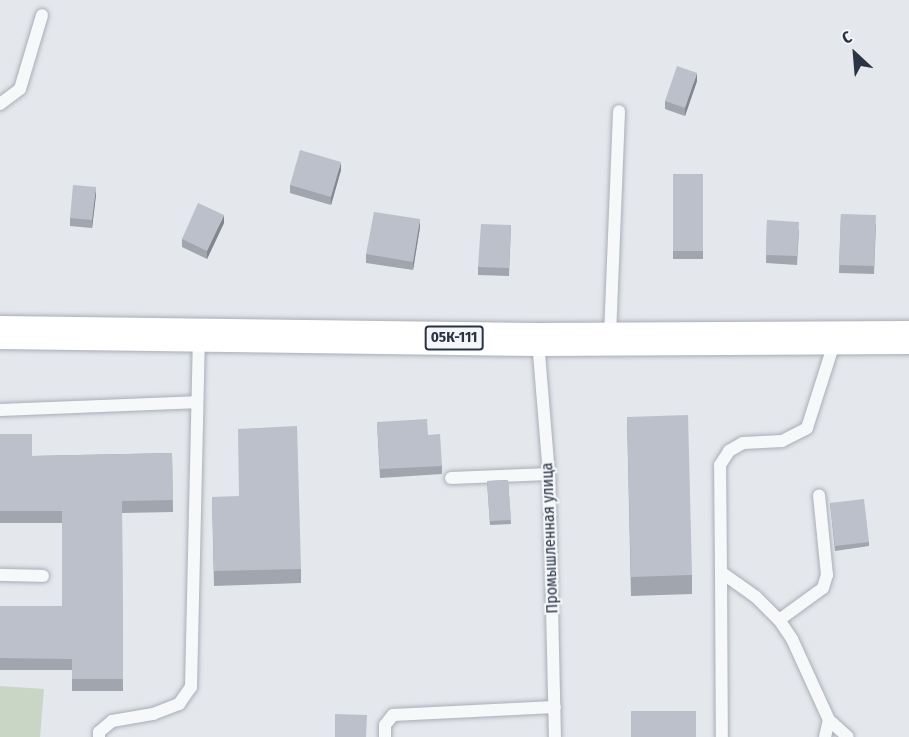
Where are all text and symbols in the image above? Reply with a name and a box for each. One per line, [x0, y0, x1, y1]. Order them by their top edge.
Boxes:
north arrow [825, 24, 885, 84]
text: С [839, 27, 855, 48]
road number: 05К-111 [424, 326, 484, 350]
street label: Промышленная улица [538, 462, 562, 614]

